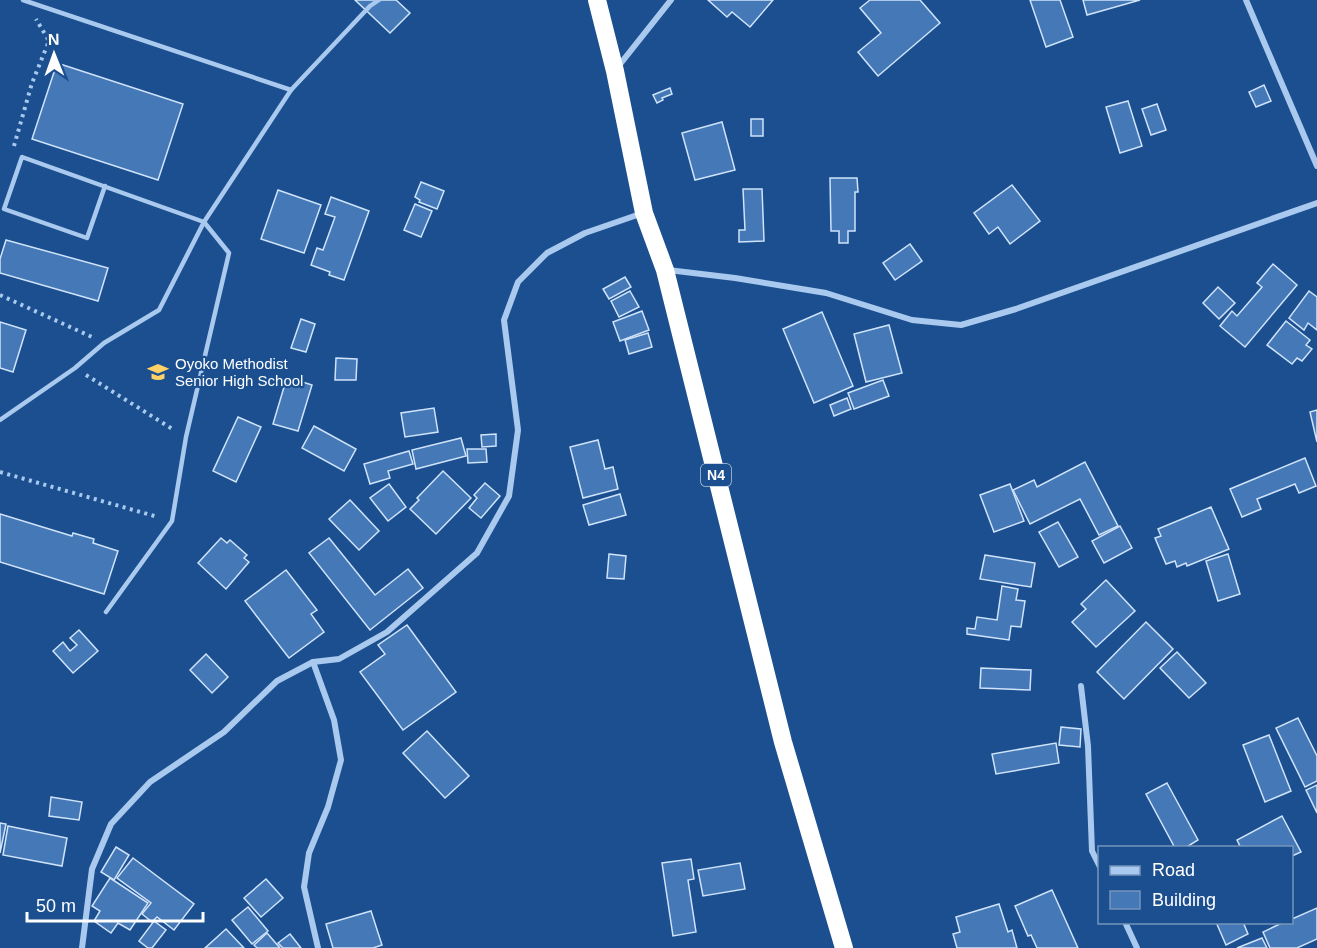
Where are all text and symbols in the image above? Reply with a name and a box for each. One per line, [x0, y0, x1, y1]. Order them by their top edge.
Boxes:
north arrow [24, 24, 84, 84]
text: N [48, 31, 60, 48]
place label: Oyoko Methodist Senior High School [175, 355, 303, 389]
school or university icon: Oyoko Methodist Senior High School [146, 360, 170, 384]
road number: N4 [701, 464, 731, 486]
legend [1098, 846, 1293, 924]
text: Road [1152, 860, 1195, 880]
scale bar [27, 885, 202, 923]
text: Building [1152, 890, 1216, 910]
text: 50 m [36, 896, 76, 916]

